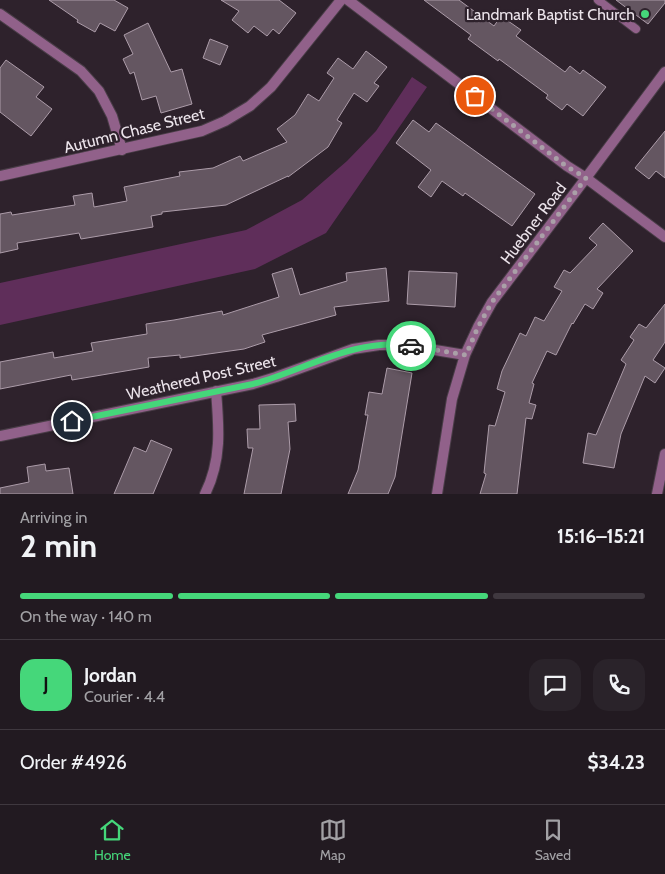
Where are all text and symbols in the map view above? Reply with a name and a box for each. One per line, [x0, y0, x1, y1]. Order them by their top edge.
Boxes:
place label: Landmark Baptist Church [466, 5, 635, 24]
marker: Landmark Baptist Church [639, 8, 651, 20]
pin [454, 75, 496, 117]
icon: bag [461, 82, 489, 110]
street label: Autumn Chase Street [62, 104, 207, 157]
street label: Huebner Road [497, 179, 570, 268]
courier [386, 321, 436, 371]
icon: car [397, 332, 425, 360]
street label: Weathered Post Street [125, 351, 278, 404]
pin [51, 400, 93, 442]
icon: home [58, 407, 86, 435]
text: Arriving in [20, 508, 87, 527]
text: 15:16–15:21 [557, 525, 645, 548]
text: 2 min [20, 526, 97, 565]
text: On the way · 140 m [20, 607, 152, 626]
button: chat [529, 659, 581, 711]
button: phone [593, 659, 645, 711]
text: Jordan [84, 664, 137, 687]
text: J [43, 673, 49, 696]
text: Courier · 4.4 [84, 687, 165, 706]
text: Order #4926 [20, 751, 127, 774]
text: $34.23 [587, 751, 645, 774]
tab: Home [94, 816, 131, 864]
tab: Map [319, 816, 347, 864]
tab: Saved [535, 816, 571, 864]

